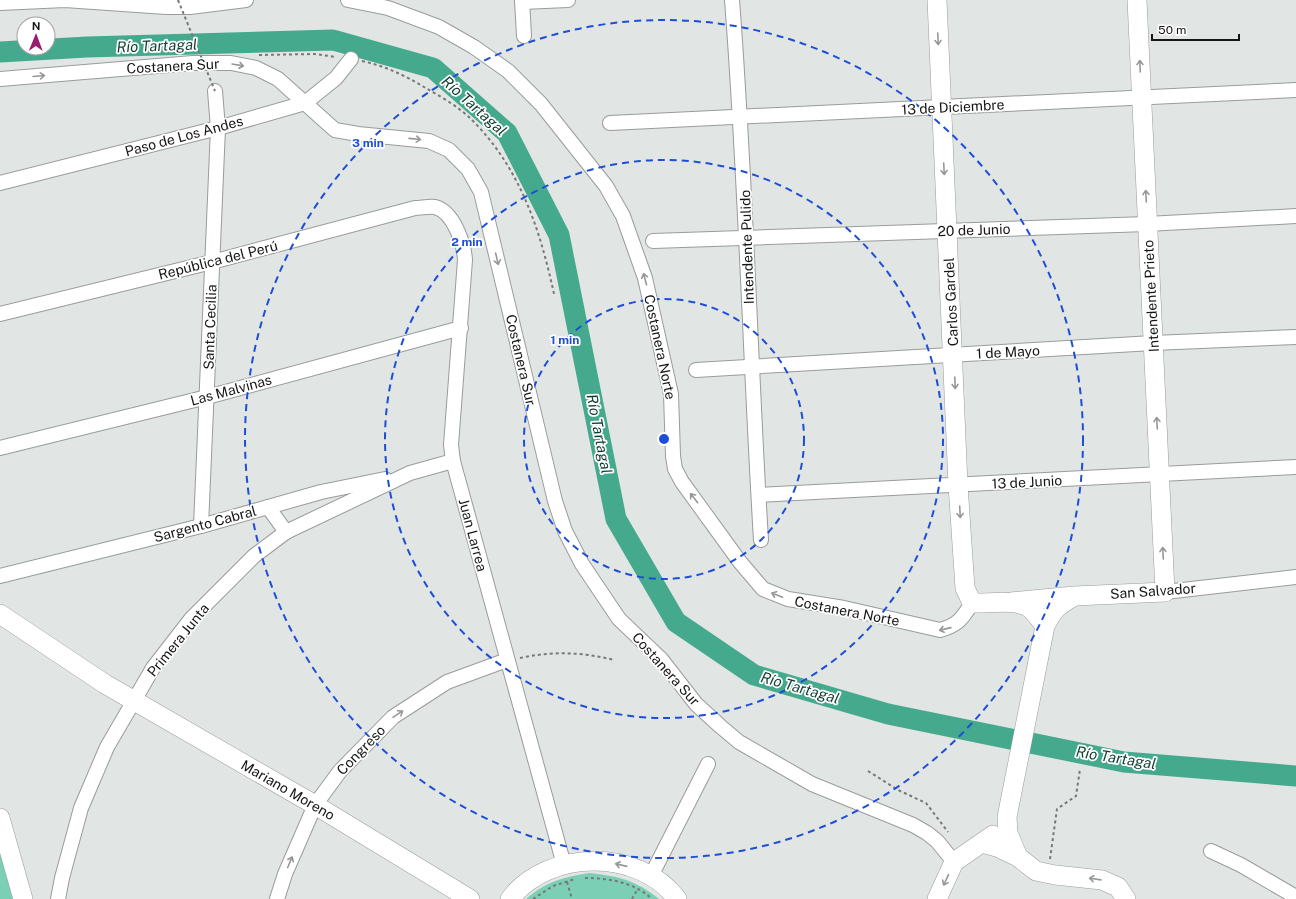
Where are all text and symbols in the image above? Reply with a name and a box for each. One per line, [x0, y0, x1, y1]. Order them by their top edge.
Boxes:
north arrow [16, 16, 56, 56]
scale bar [1152, 16, 1239, 42]
text: N [32, 20, 41, 32]
text: 50 m [1158, 23, 1186, 37]
one-way arrow [935, 32, 942, 45]
water label: Río Tartagal [116, 36, 198, 55]
street label: Costanera Sur [126, 56, 220, 76]
one-way arrow [1136, 60, 1143, 73]
one-way arrow [231, 61, 244, 69]
one-way arrow [32, 72, 45, 80]
water label: Río Tartagal [439, 72, 510, 139]
street label: 13 de Diciembre [901, 96, 1005, 118]
street label: Paso de Los Andes [123, 113, 245, 159]
text: 3 min [352, 136, 384, 150]
one-way arrow [408, 136, 421, 143]
one-way arrow [941, 162, 948, 175]
street label: Intendente Pulido [737, 189, 757, 305]
one-way arrow [1142, 190, 1150, 203]
street label: 20 de Junio [937, 221, 1011, 239]
text: 2 min [451, 235, 483, 249]
street label: República del Perú [157, 237, 279, 283]
street label: Intendente Prieto [1140, 239, 1162, 352]
one-way arrow [493, 252, 501, 265]
street label: Carlos Gardel [941, 257, 961, 347]
one-way arrow [641, 272, 648, 285]
street label: Santa Cecilia [201, 284, 219, 370]
street label: Costanera Norte [641, 293, 679, 401]
street label: Costanera Sur [503, 313, 539, 407]
text: 1 min [551, 333, 579, 347]
street label: 1 de Mayo [976, 342, 1040, 362]
street label: Las Malvinas [189, 371, 273, 409]
one-way arrow [951, 376, 958, 389]
water label: Río Tartagal [583, 393, 616, 475]
one-way arrow [1153, 417, 1161, 430]
centre of rings [657, 432, 671, 446]
street label: 13 de Junio [991, 472, 1063, 492]
one-way arrow [689, 492, 698, 503]
street label: Juan Larrea [456, 497, 490, 573]
street label: Sargento Cabral [152, 503, 258, 545]
one-way arrow [956, 505, 963, 518]
one-way arrow [1160, 547, 1167, 560]
street label: San Salvador [1110, 580, 1196, 602]
one-way arrow [771, 591, 784, 598]
street label: Costanera Norte [793, 593, 901, 629]
street label: Primera Junta [144, 600, 212, 680]
one-way arrow [939, 625, 952, 633]
street label: Costanera Sur [629, 629, 703, 709]
water label: Río Tartagal [759, 668, 841, 707]
one-way arrow [392, 710, 403, 718]
street label: Congreso [334, 722, 389, 778]
water label: Río Tartagal [1075, 743, 1157, 772]
street label: Mariano Moreno [238, 757, 338, 823]
one-way arrow [286, 857, 294, 869]
one-way arrow [615, 861, 628, 868]
one-way arrow [942, 874, 949, 886]
one-way arrow [1089, 875, 1102, 883]

